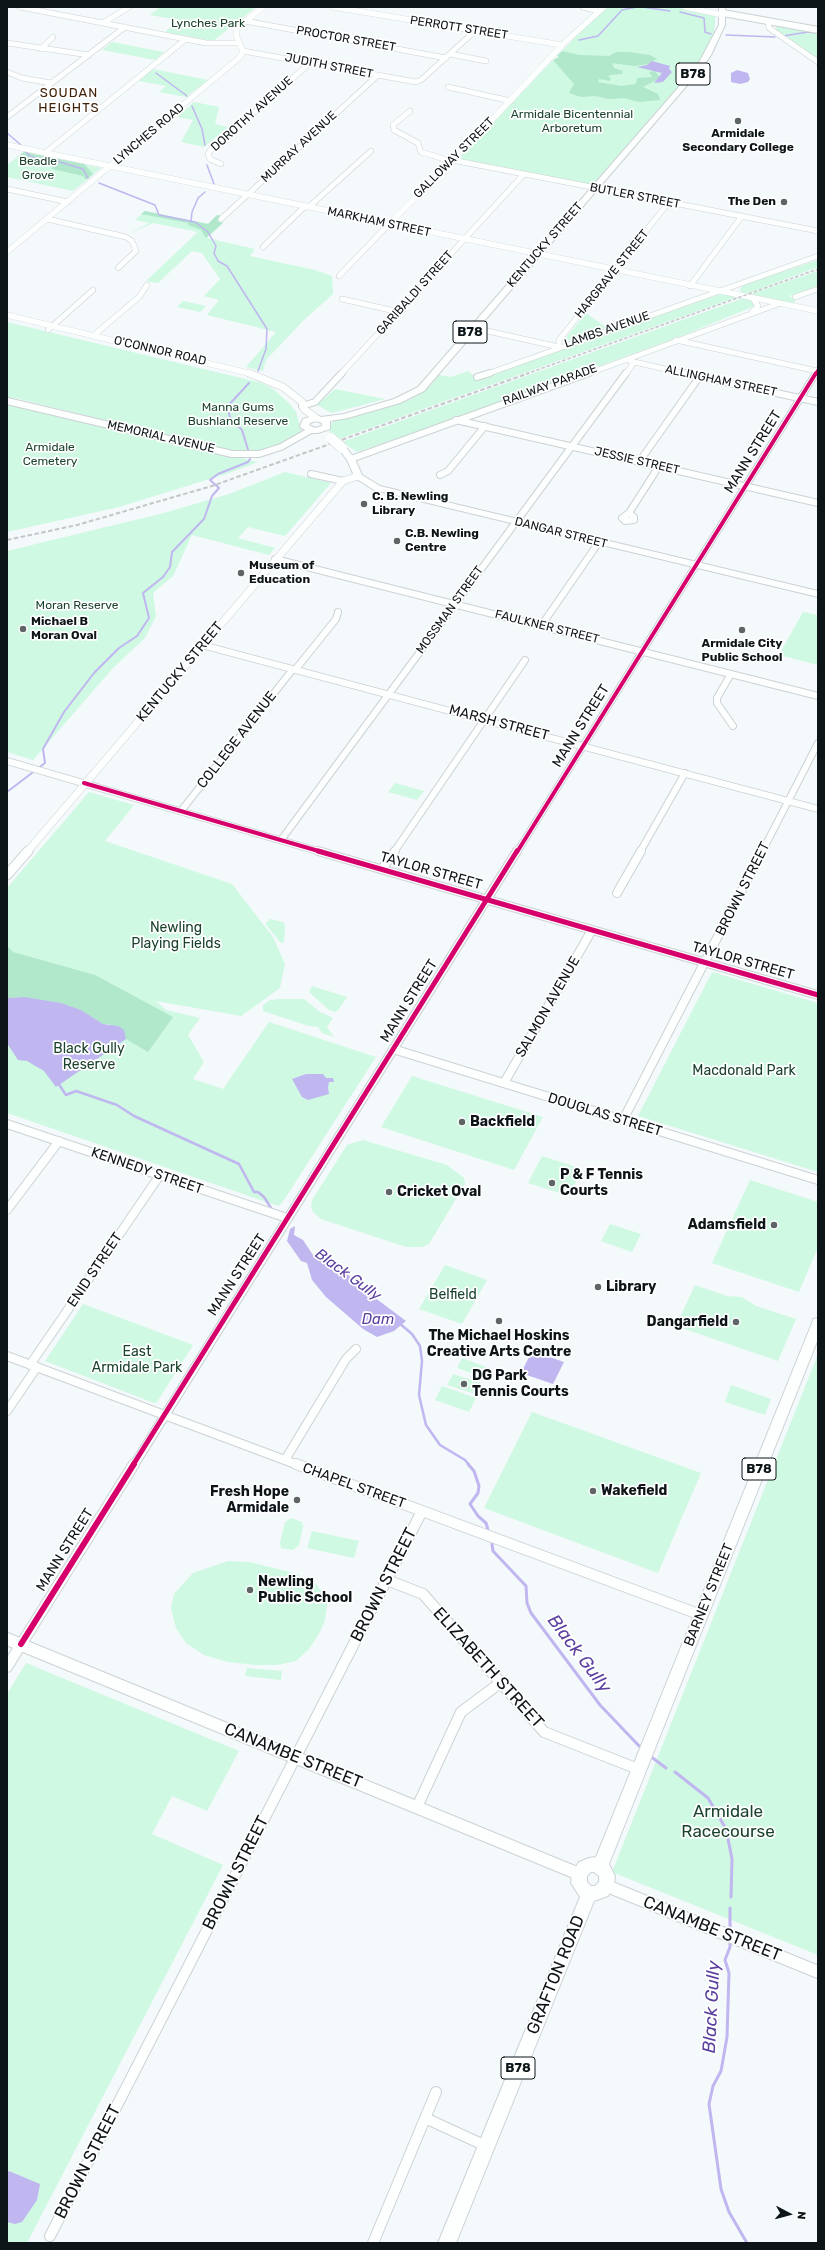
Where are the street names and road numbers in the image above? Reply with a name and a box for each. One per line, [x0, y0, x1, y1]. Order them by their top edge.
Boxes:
street label: PERROTT STREET [409, 13, 509, 43]
street label: PROCTOR STREET [295, 23, 397, 55]
street label: JUDITH STREET [284, 50, 374, 82]
road number: B78 [676, 63, 710, 85]
street label: DOROTHY AVENUE [208, 74, 296, 154]
street label: LYNCHES ROAD [111, 100, 187, 168]
street label: MURRAY AVENUE [258, 108, 340, 186]
street label: GALLOWAY STREET [411, 115, 497, 201]
street label: BUTLER STREET [589, 180, 681, 212]
street label: KENTUCKY STREET [504, 200, 586, 290]
street label: MARKHAM STREET [326, 204, 432, 240]
street label: HARGRAVE STREET [572, 227, 652, 321]
street label: GARIBALDI STREET [373, 248, 457, 338]
street label: LAMBS AVENUE [562, 309, 652, 351]
road number: B78 [453, 321, 487, 343]
street label: O'CONNOR ROAD [112, 333, 208, 369]
street label: RAILWAY PARADE [501, 361, 599, 409]
street label: ALLINGHAM STREET [664, 362, 778, 400]
street label: MANN STREET [721, 408, 785, 496]
street label: MEMORIAL AVENUE [106, 418, 216, 456]
street label: JESSIE STREET [593, 444, 681, 478]
street label: DANGAR STREET [513, 515, 609, 551]
street label: MOSSMAN STREET [413, 563, 487, 657]
street label: FAULKNER STREET [493, 607, 601, 647]
street label: KENTUCKY STREET [133, 618, 227, 726]
street label: MANN STREET [549, 682, 613, 770]
street label: COLLEGE AVENUE [194, 688, 280, 792]
street label: MARSH STREET [447, 702, 551, 744]
street label: BROWN STREET [712, 839, 774, 939]
street label: TAYLOR STREET [378, 848, 484, 894]
street label: TAYLOR STREET [690, 938, 796, 984]
street label: SALMON AVENUE [512, 953, 584, 1061]
street label: MANN STREET [377, 957, 441, 1045]
street label: DOUGLAS STREET [546, 1090, 664, 1140]
street label: KENNEDY STREET [89, 1144, 205, 1198]
street label: ENID STREET [64, 1230, 126, 1310]
street label: MANN STREET [204, 1231, 270, 1319]
road number: B78 [742, 1458, 776, 1480]
street label: CHAPEL STREET [300, 1460, 408, 1512]
street label: MANN STREET [33, 1506, 97, 1594]
street label: BROWN STREET [346, 1525, 422, 1645]
street label: BARNEY STREET [681, 1541, 737, 1649]
street label: ELIZABETH STREET [428, 1603, 548, 1733]
street label: CANAMBE STREET [221, 1719, 365, 1793]
street label: BROWN STREET [198, 1813, 274, 1933]
street label: CANAMBE STREET [640, 1892, 784, 1966]
street label: GRAFTON ROAD [523, 1912, 589, 2038]
road number: B78 [501, 2057, 535, 2079]
street label: BROWN STREET [50, 2102, 126, 2222]

